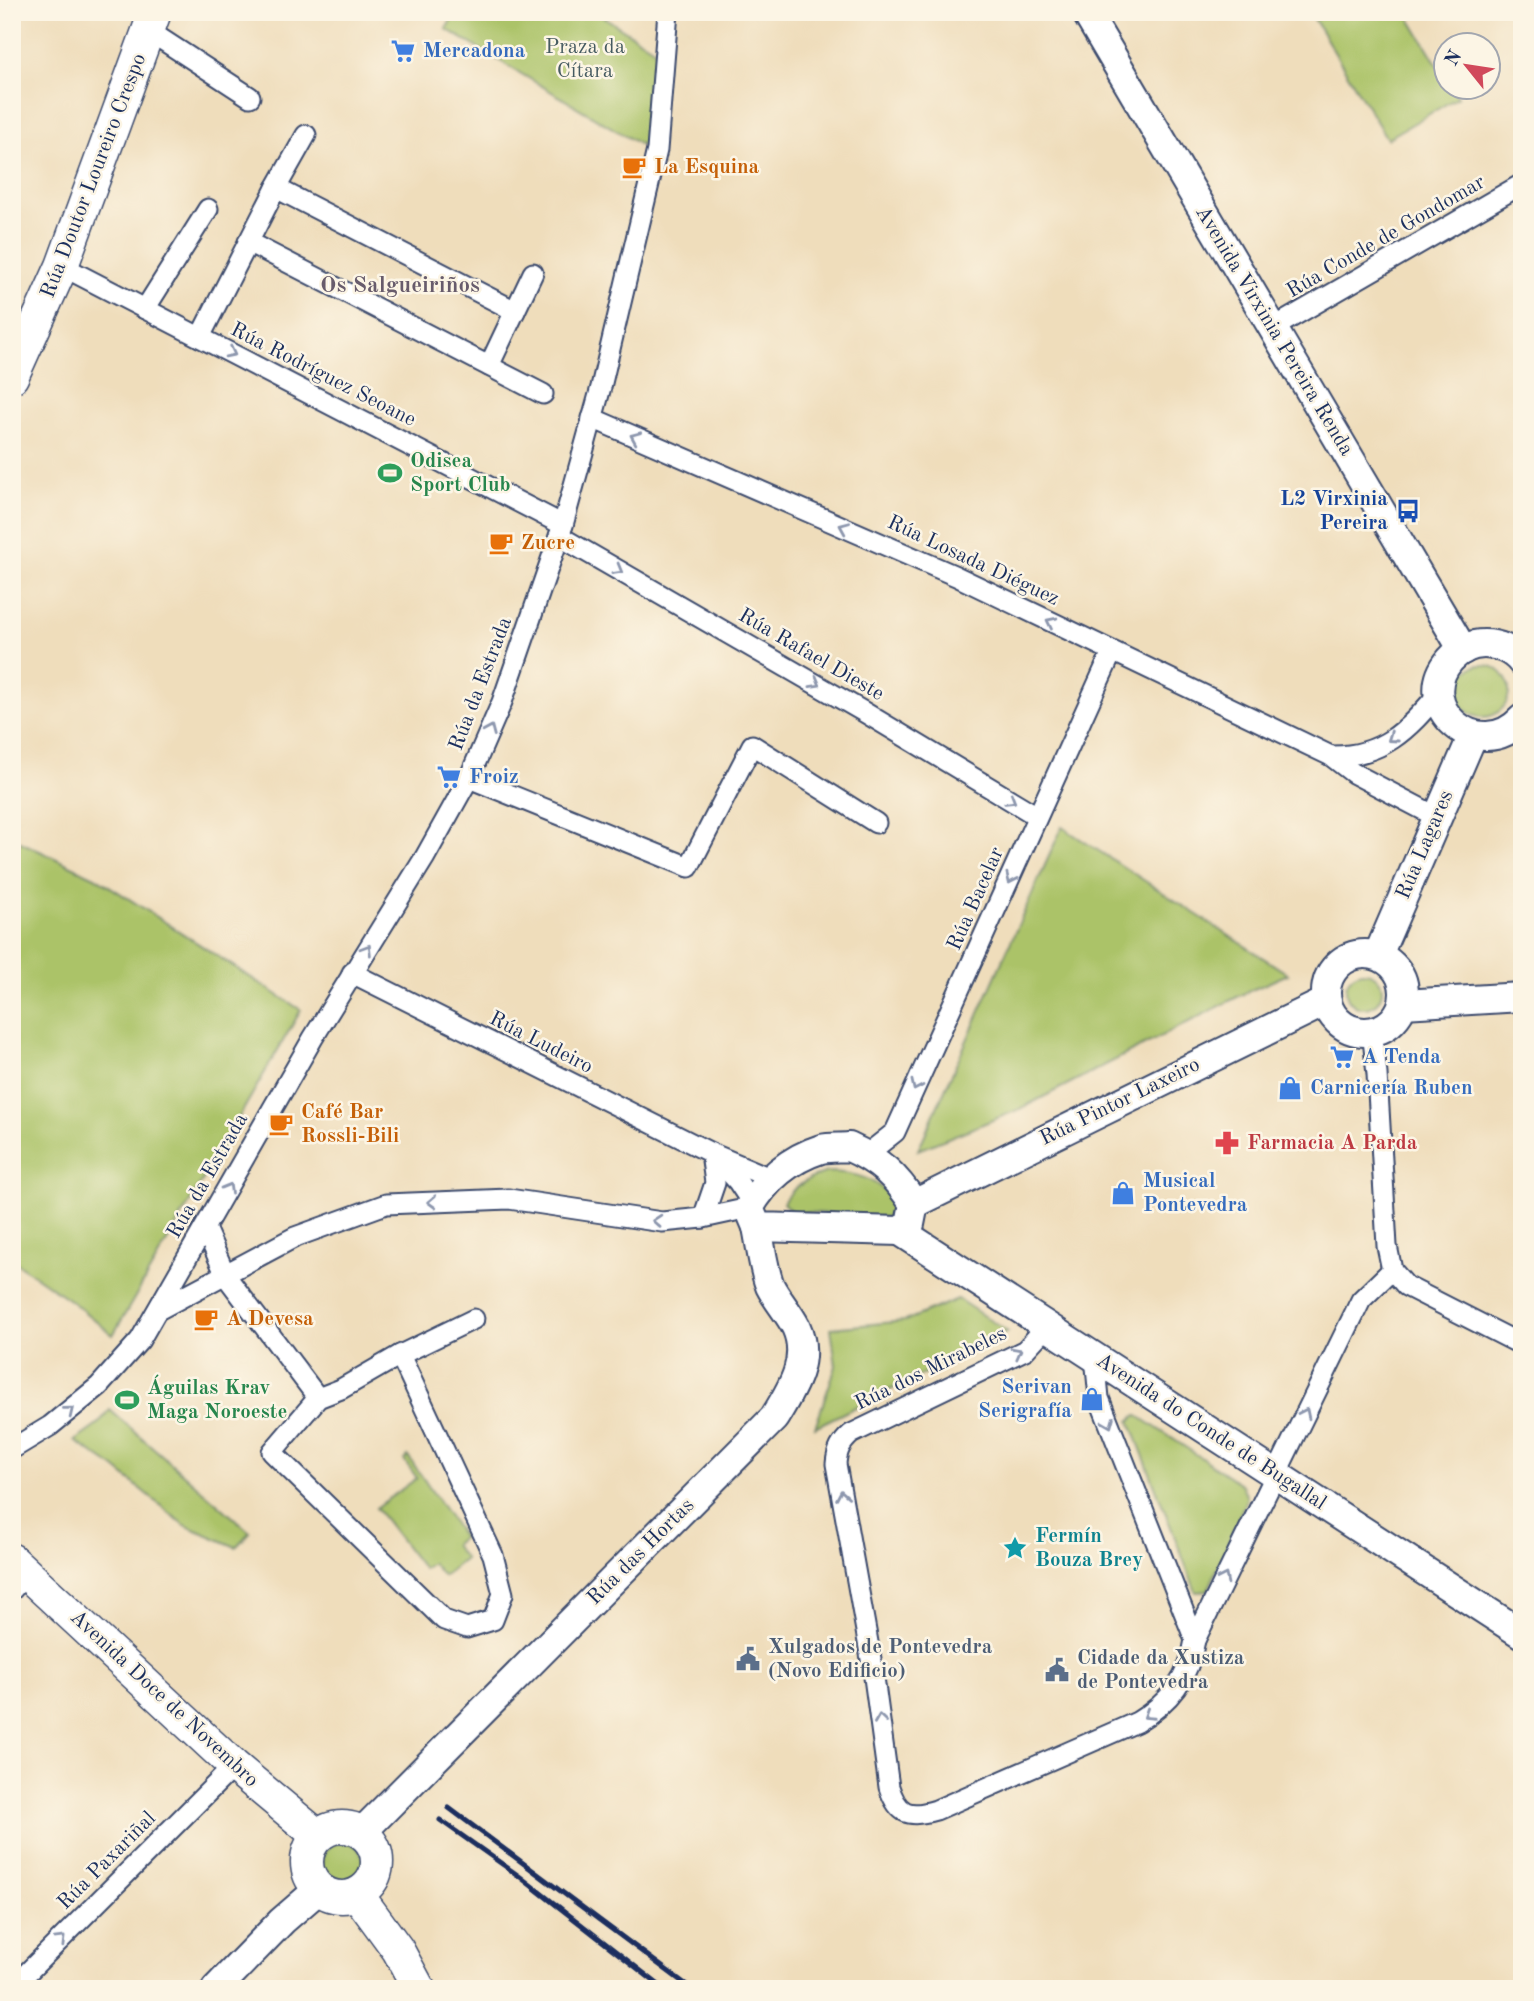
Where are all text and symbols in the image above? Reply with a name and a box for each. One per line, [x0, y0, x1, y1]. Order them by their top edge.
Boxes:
north arrow [1432, 32, 1502, 102]
supermarket icon: Mercadona [389, 37, 417, 65]
park label: Praza da Cítara [545, 37, 625, 82]
place label: Mercadona [423, 41, 526, 62]
text: N [1443, 47, 1467, 70]
street label: Rúa Doutor Loureiro Crespo [38, 51, 150, 301]
cafe icon: La Esquina [620, 153, 648, 181]
place label: La Esquina [654, 157, 760, 178]
street label: Rúa Conde de Gondomar [1283, 171, 1489, 302]
street label: Avenida Virxinia Pereira Renda [1191, 203, 1357, 459]
district label: Os Salgueiriños [320, 274, 480, 297]
street label: Rúa Rodríguez Seoane [227, 319, 419, 431]
one-way arrow [224, 345, 236, 359]
one-way arrow [630, 431, 642, 445]
place label: Odisea Sport Club [410, 451, 511, 496]
sports icon: Odisea Sport Club [376, 459, 404, 487]
place label: L2 Virxinia Pereira [1280, 489, 1388, 534]
bus stop icon: L2 Virxinia Pereira [1394, 497, 1422, 525]
street label: Rúa Losada Diéguez [884, 512, 1062, 610]
one-way arrow [839, 522, 851, 536]
cafe icon: Zucre [487, 529, 515, 557]
place label: Zucre [521, 533, 575, 554]
one-way arrow [611, 562, 624, 575]
street label: Rúa Rafael Dieste [735, 605, 887, 705]
street label: Rúa da Estrada [446, 614, 516, 754]
one-way arrow [1046, 616, 1058, 630]
one-way arrow [808, 675, 821, 688]
one-way arrow [482, 724, 496, 737]
one-way arrow [1387, 730, 1400, 742]
supermarket icon: Froiz [435, 763, 463, 791]
place label: Froiz [469, 767, 519, 788]
street label: Rúa Lagares [1393, 787, 1457, 903]
one-way arrow [1003, 792, 1016, 805]
street label: Rúa Bacelar [944, 844, 1008, 954]
one-way arrow [1005, 872, 1019, 884]
one-way arrow [358, 944, 371, 957]
street label: Rúa Ludeiro [486, 1008, 596, 1078]
supermarket icon: A Tenda [1328, 1043, 1356, 1071]
place label: A Tenda [1362, 1047, 1441, 1068]
street label: Rúa Pintor Laxeiro [1037, 1054, 1203, 1150]
shop icon: Carnicería Ruben [1276, 1074, 1304, 1102]
place label: Carnicería Ruben [1310, 1078, 1473, 1099]
one-way arrow [910, 1079, 924, 1091]
place label: Café Bar Rossli-Bili [301, 1102, 399, 1147]
street label: Rúa da Estrada [164, 1110, 252, 1242]
cafe icon: Café Bar Rossli-Bili [267, 1110, 295, 1138]
pharmacy icon: Farmacia A Parda [1213, 1129, 1241, 1157]
place label: Farmacia A Parda [1247, 1133, 1418, 1154]
place label: Musical Pontevedra [1143, 1171, 1248, 1216]
shop icon: Musical Pontevedra [1109, 1179, 1137, 1207]
one-way arrow [220, 1183, 233, 1195]
one-way arrow [426, 1195, 437, 1210]
one-way arrow [651, 1213, 662, 1228]
cafe icon: A Devesa [192, 1305, 220, 1333]
place label: A Devesa [226, 1309, 314, 1330]
street label: Rúa dos Mirabeles [852, 1323, 1010, 1415]
one-way arrow [1010, 1347, 1022, 1361]
street label: Avenida do Conde de Bugallal [1092, 1350, 1330, 1514]
place label: Águilas Krav Maga Noroeste [147, 1374, 287, 1423]
place label: Serivan Serigrafía [978, 1377, 1072, 1422]
shop icon: Serivan Serigrafía [1078, 1385, 1106, 1413]
sports icon: Águilas Krav Maga Noroeste [113, 1386, 141, 1414]
one-way arrow [60, 1407, 73, 1419]
one-way arrow [1297, 1408, 1311, 1420]
one-way arrow [1100, 1417, 1114, 1429]
one-way arrow [835, 1489, 850, 1501]
street label: Rúa das Hortas [584, 1495, 698, 1609]
place label: Fermín Bouza Brey [1035, 1526, 1143, 1571]
place icon: Fermín Bouza Brey [1001, 1534, 1029, 1562]
one-way arrow [1216, 1573, 1230, 1585]
street label: Avenida Doce de Novembro [66, 1607, 262, 1791]
place label: Xulgados de Pontevedra (Novo Edificio) [768, 1637, 993, 1682]
public building icon: Xulgados de Pontevedra (Novo Edificio) [734, 1645, 762, 1673]
place label: Cidade da Xustiza de Pontevedra [1077, 1648, 1245, 1693]
public building icon: Cidade da Xustiza de Pontevedra [1043, 1656, 1071, 1684]
one-way arrow [1142, 1707, 1155, 1720]
one-way arrow [873, 1713, 888, 1725]
street label: Rúa Paxariñal [54, 1808, 160, 1914]
one-way arrow [52, 1935, 65, 1948]

